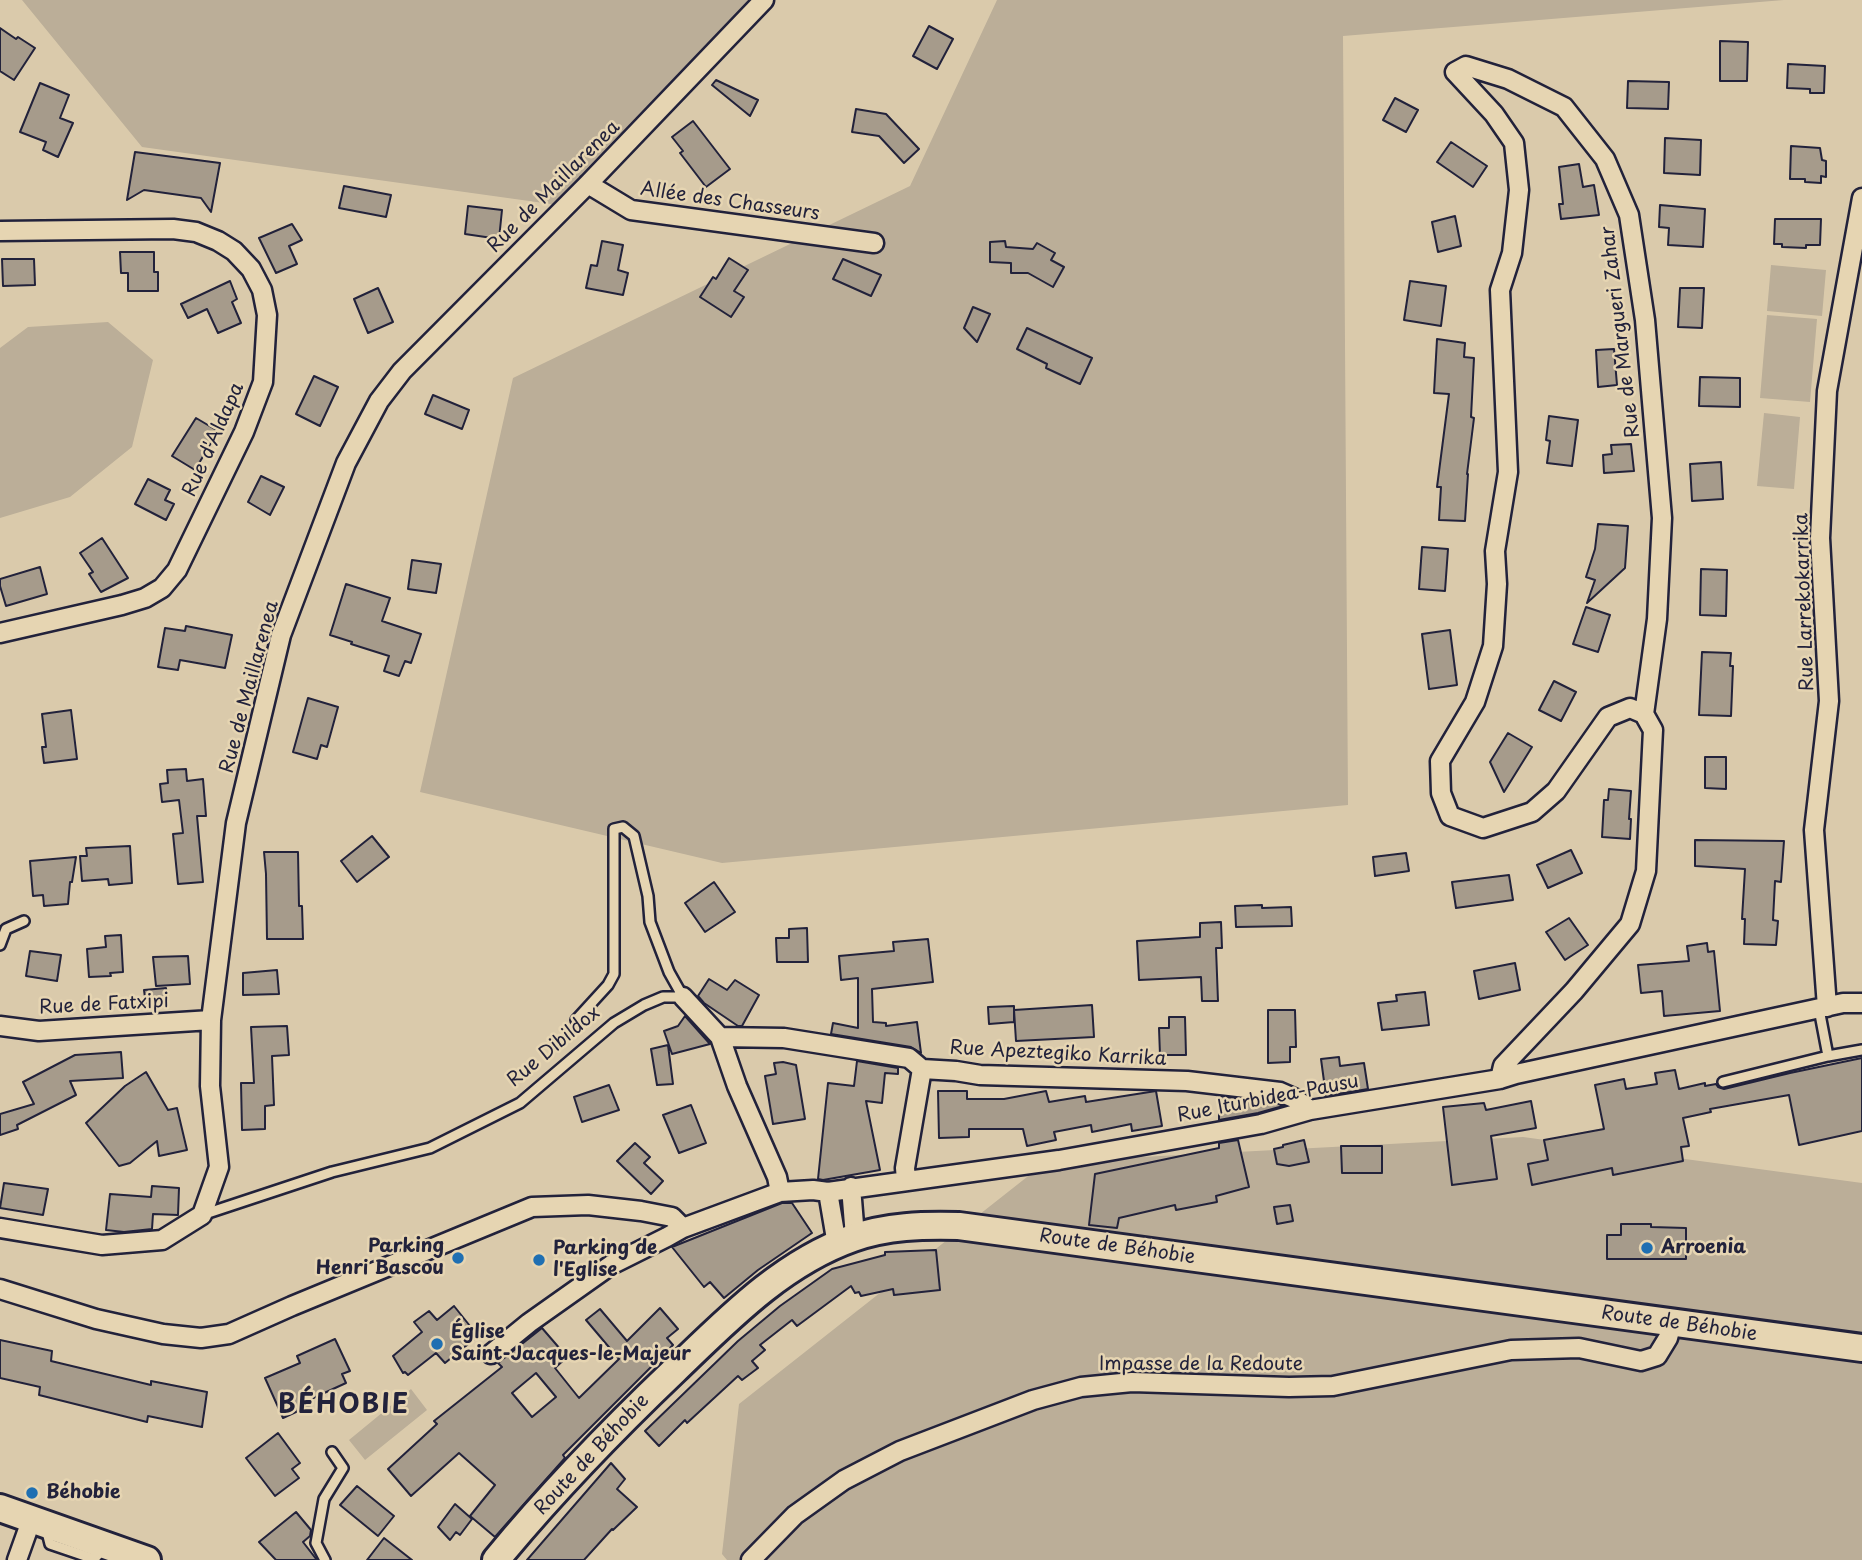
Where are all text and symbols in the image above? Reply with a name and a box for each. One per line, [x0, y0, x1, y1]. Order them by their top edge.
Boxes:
street label: Rue de Maillarenea [483, 116, 625, 258]
street label: Allée des Chasseurs [639, 178, 821, 226]
street label: Rue de Margueri Zahar [1597, 225, 1645, 439]
street label: Rue d'Aldapa [179, 379, 249, 501]
street label: Rue Larrekokarrika [1790, 512, 1820, 692]
street label: Rue de Maillarenea [216, 598, 284, 776]
street label: Rue de Fatxipi [38, 990, 170, 1020]
street label: Rue Dibildox [503, 1002, 605, 1092]
street label: Rue Apeztegiko Karrika [949, 1037, 1167, 1071]
street label: Rue Iturbidea-Pausu [1175, 1070, 1361, 1128]
street label: Route de Béhobie [1038, 1225, 1196, 1269]
place label: Parking Henri Bascou [316, 1236, 444, 1280]
place label: Arroenia [1661, 1237, 1746, 1259]
place label: Parking de l'Eglise [553, 1238, 657, 1282]
marker: Arroenia [1639, 1240, 1655, 1256]
marker: Parking Henri Bascou [450, 1250, 466, 1266]
marker: Parking de l'Eglise [531, 1252, 547, 1268]
street label: Route de Béhobie [1600, 1302, 1758, 1346]
place label: Église Saint-Jacques-le-Majeur [451, 1322, 691, 1366]
marker: Église Saint-Jacques-le-Majeur [429, 1336, 445, 1352]
street label: Impasse de la Redoute [1099, 1354, 1303, 1376]
district label: BÉHOBIE [279, 1390, 409, 1422]
street label: Route de Béhobie [530, 1390, 654, 1520]
place label: Béhobie [46, 1482, 120, 1504]
marker: Béhobie [24, 1485, 40, 1501]

